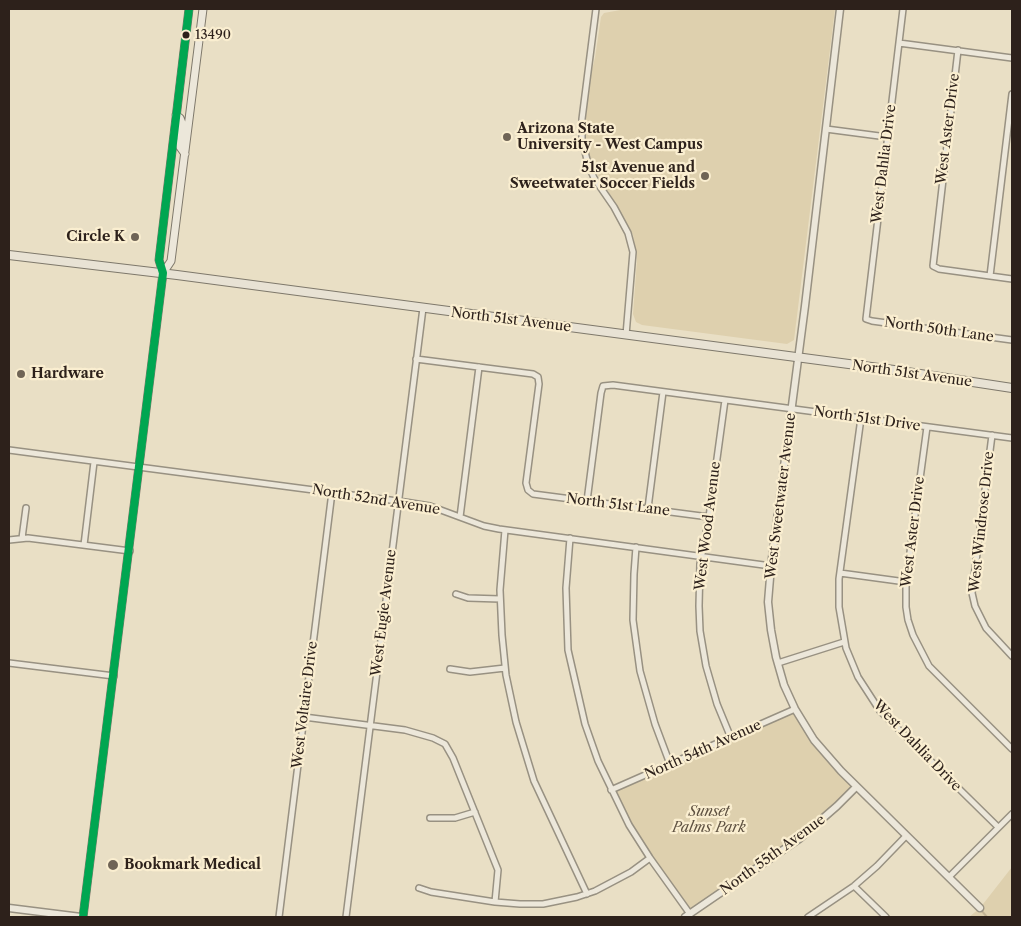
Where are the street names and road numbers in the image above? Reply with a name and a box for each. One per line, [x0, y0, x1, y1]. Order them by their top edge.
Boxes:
street label: West Aster Drive [933, 72, 963, 186]
street label: West Dahlia Drive [868, 103, 900, 225]
street label: North 51st Avenue [450, 304, 572, 336]
street label: North 50th Lane [883, 314, 995, 346]
street label: North 51st Avenue [851, 357, 973, 391]
street label: North 51st Drive [813, 403, 921, 435]
street label: West Sweetwater Avenue [762, 412, 800, 580]
street label: West Windrose Drive [966, 451, 998, 593]
street label: West Wood Avenue [692, 460, 724, 592]
street label: West Aster Drive [898, 475, 928, 589]
street label: North 52nd Avenue [311, 482, 441, 518]
street label: North 51st Lane [565, 490, 671, 520]
street label: West Eugie Avenue [368, 548, 400, 678]
street label: West Voltaire Drive [289, 640, 321, 770]
street label: West Dahlia Drive [869, 697, 965, 795]
street label: North 54th Avenue [642, 717, 764, 783]
street label: North 55th Avenue [717, 811, 829, 899]

